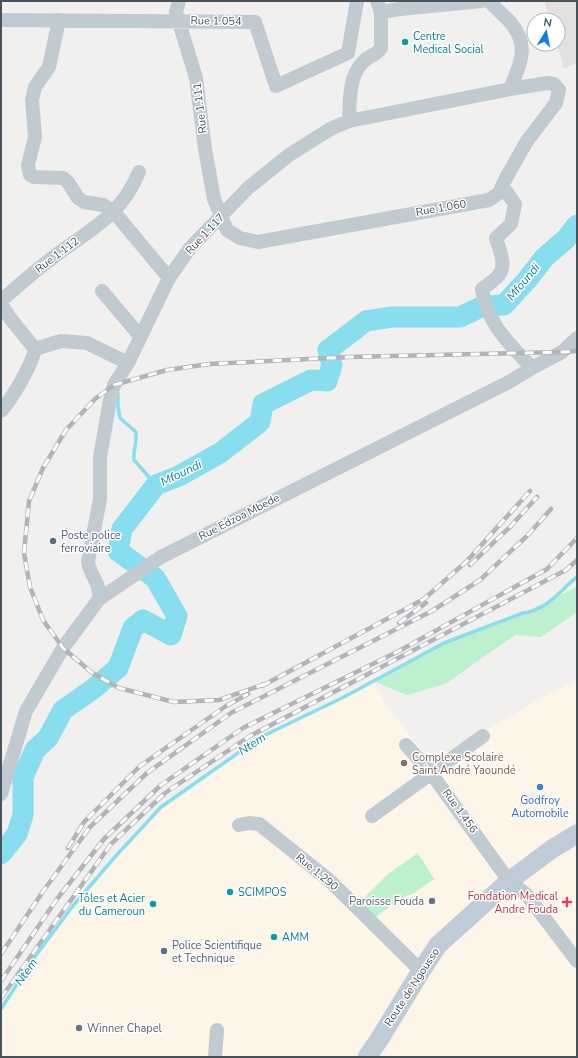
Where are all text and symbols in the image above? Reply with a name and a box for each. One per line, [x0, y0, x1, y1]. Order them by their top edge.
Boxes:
north arrow [526, 12, 566, 52]
street label: Rue 1.054 [190, 13, 242, 29]
text: N [542, 15, 553, 31]
place label: Centre Medical Social [413, 29, 485, 57]
marker: Centre Medical Social [400, 37, 410, 47]
street label: Rue 1.111 [189, 82, 211, 134]
street label: Rue 1.060 [415, 196, 468, 220]
street label: Rue 1.117 [182, 210, 228, 258]
street label: Rue 1.112 [32, 234, 82, 276]
water label: Mfoundi [503, 260, 543, 304]
water label: Mfoundi [158, 456, 205, 490]
street label: Rue Edzoa Mbede [196, 490, 282, 544]
place label: Poste police ferroviaire [61, 528, 121, 556]
marker: Poste police ferroviaire [48, 536, 58, 546]
water label: Ntem [235, 729, 269, 759]
place label: Complexe Scolaire Saint André Yaoundé [412, 750, 516, 778]
marker: Complexe Scolaire Saint André Yaoundé [399, 758, 409, 768]
marker: Godfroy Automobile [535, 782, 545, 792]
street label: Rue 1.456 [439, 786, 481, 836]
place label: Godfroy Automobile [511, 793, 569, 821]
street label: Rue 1.290 [293, 850, 342, 894]
place label: SCIMPOS [238, 885, 287, 900]
marker: SCIMPOS [225, 887, 235, 897]
place label: Fondation Medical Andre Fouda [468, 889, 559, 917]
place label: Tôles et Acier du Cameroun [78, 891, 145, 919]
place label: Paroisse Fouda [349, 894, 424, 909]
marker: Paroisse Fouda [427, 896, 437, 906]
marker: Fondation Medical Andre Fouda [561, 896, 573, 908]
marker: Tôles et Acier du Cameroun [148, 899, 158, 909]
place label: AMM [282, 930, 309, 945]
marker: AMM [269, 932, 279, 942]
place label: Police Scientifique et Technique [172, 938, 262, 966]
street label: Route de Ngousso [381, 945, 443, 1029]
marker: Police Scientifique et Technique [159, 946, 169, 956]
water label: Ntem [11, 955, 41, 989]
place label: Winner Chapel [87, 1021, 163, 1036]
marker: Winner Chapel [74, 1023, 84, 1033]

